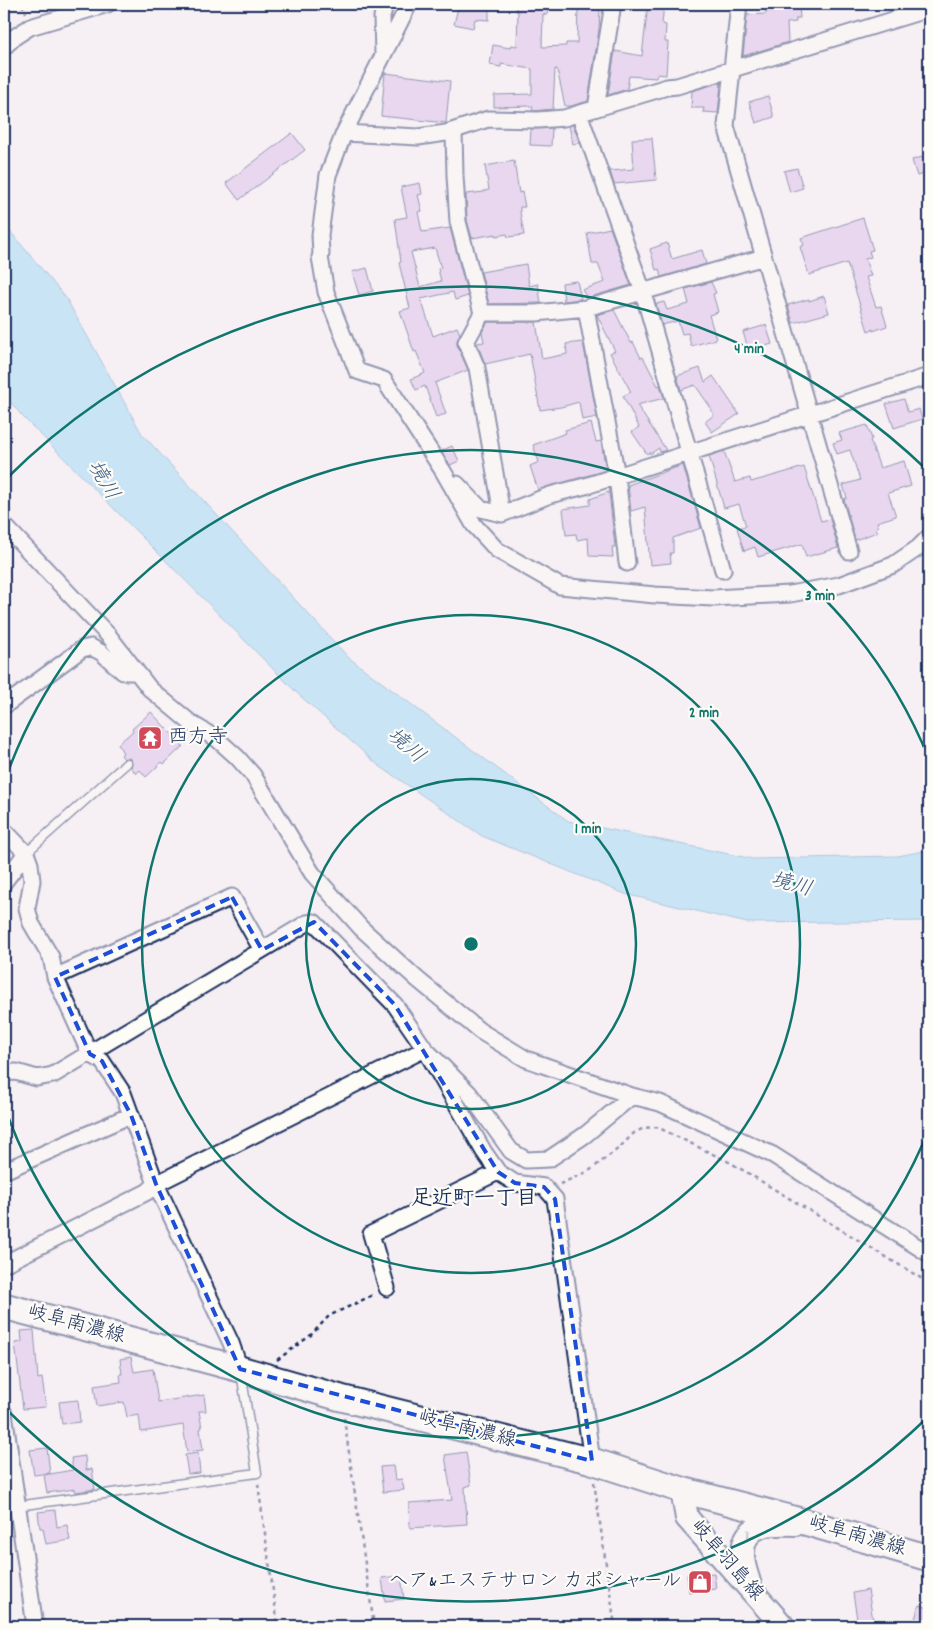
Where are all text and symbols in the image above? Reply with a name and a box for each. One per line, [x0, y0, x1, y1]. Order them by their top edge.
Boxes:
text: 4 min [734, 339, 764, 361]
water label: 境川 [79, 455, 125, 507]
text: 3 min [805, 586, 835, 608]
text: 2 min [689, 703, 719, 725]
water label: 境川 [379, 722, 431, 772]
place label: 西方寺 [168, 724, 228, 752]
temple icon: 西方寺 [137, 725, 163, 751]
text: 1 min [575, 819, 601, 841]
water label: 境川 [767, 866, 815, 906]
centre of rings [462, 935, 480, 953]
district label: 足近町一丁目 [411, 1185, 537, 1215]
street label: 岐阜南濃線 [24, 1299, 128, 1351]
street label: 岐阜南濃線 [415, 1404, 519, 1456]
street label: 岐阜南濃線 [805, 1510, 909, 1564]
street label: 岐阜羽島線 [683, 1514, 769, 1608]
one-way arrow [747, 1529, 756, 1538]
place label: ヘア&エステサロン カポシャール [389, 1568, 682, 1596]
shop icon: ヘア&エステサロン カポシャール [687, 1569, 713, 1595]

